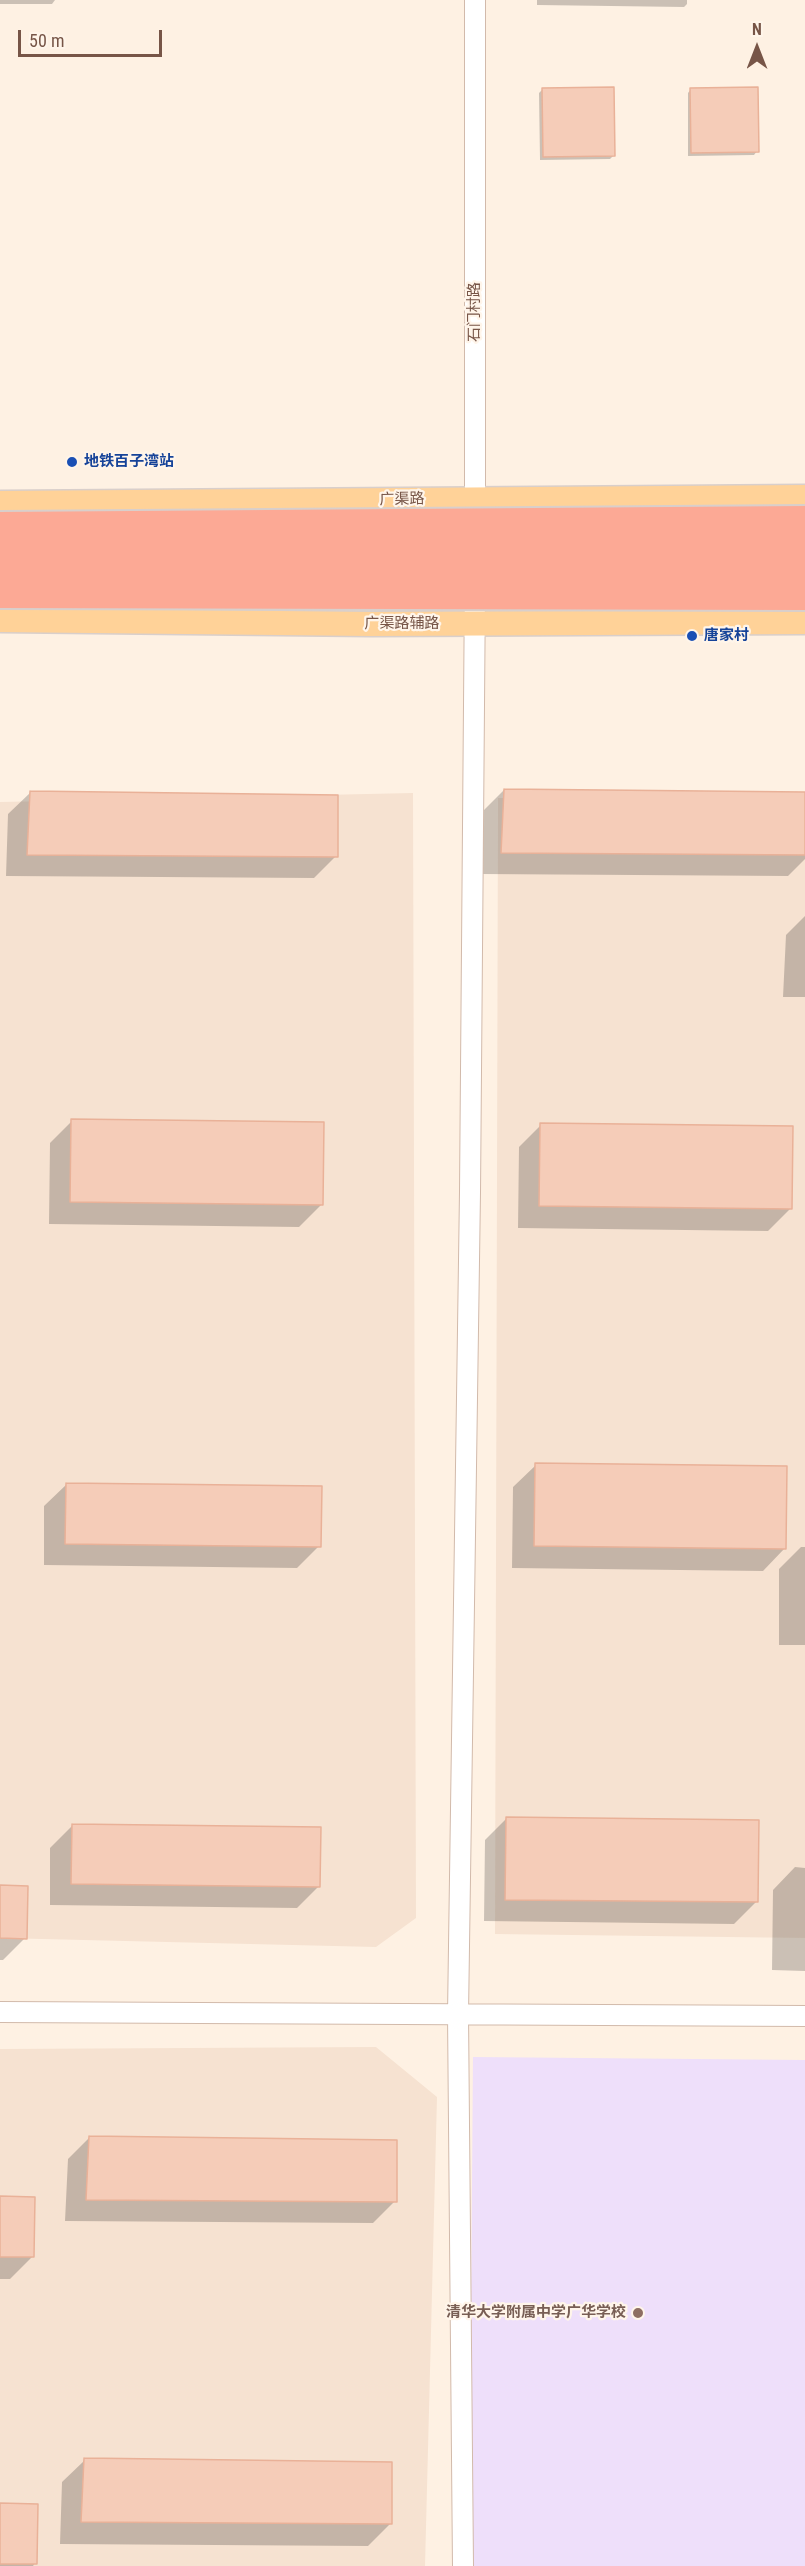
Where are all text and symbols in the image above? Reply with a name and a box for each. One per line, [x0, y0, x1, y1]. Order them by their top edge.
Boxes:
scale bar [21, 18, 165, 56]
north arrow [727, 18, 787, 78]
text: N [752, 20, 762, 39]
text: 50 m [29, 30, 64, 51]
street label: 石门村路 [466, 282, 484, 342]
place label: 地铁百子湾站 [84, 453, 174, 471]
marker: 地铁百子湾站 [65, 455, 79, 469]
street label: 广渠路 [379, 491, 425, 509]
street label: 广渠路辅路 [365, 615, 439, 633]
place label: 唐家村 [704, 627, 749, 645]
marker: 唐家村 [685, 629, 699, 643]
place label: 清华大学附属中学广华学校 [446, 2304, 626, 2322]
marker: 清华大学附属中学广华学校 [631, 2306, 645, 2320]

